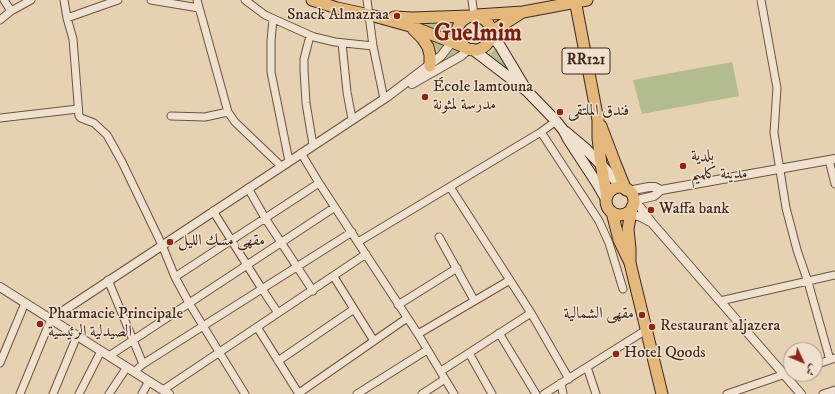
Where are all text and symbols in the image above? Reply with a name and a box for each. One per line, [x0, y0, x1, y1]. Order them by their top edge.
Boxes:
place label: Snack Almazraa [287, 6, 389, 26]
marker: Snack Almazraa [392, 11, 402, 21]
district label: Guelmim [434, 21, 522, 49]
road number: RR121 [562, 48, 610, 74]
place label: École lamtouna مدرسة لمثونة [433, 78, 533, 116]
marker: École lamtouna مدرسة لمثونة [420, 92, 430, 102]
place label: فندق الملتقى [568, 102, 629, 122]
marker: فندق الملتقى [555, 107, 565, 117]
place label: بلدية مدينة كلميم [691, 147, 747, 185]
marker: بلدية مدينة كلميم [678, 161, 688, 171]
place label: Waffa bank [659, 200, 729, 220]
marker: Waffa bank [646, 205, 656, 215]
place label: مقهى مسك الليل [178, 232, 265, 252]
marker: مقهى مسك الليل [165, 237, 175, 247]
place label: Pharmacie Principale الصيدلية الرئيسية [48, 305, 183, 343]
place label: مقهى الشمالية [563, 305, 634, 325]
marker: مقهى الشمالية [637, 310, 647, 320]
place label: Restaurant aljazera [660, 317, 780, 337]
marker: Pharmacie Principale الصيدلية الرئيسية [35, 319, 45, 329]
marker: Restaurant aljazera [647, 322, 657, 332]
north arrow [783, 342, 823, 382]
place label: Hotel Qoods [624, 344, 706, 364]
marker: Hotel Qoods [611, 349, 621, 359]
text: ش [802, 361, 820, 378]

